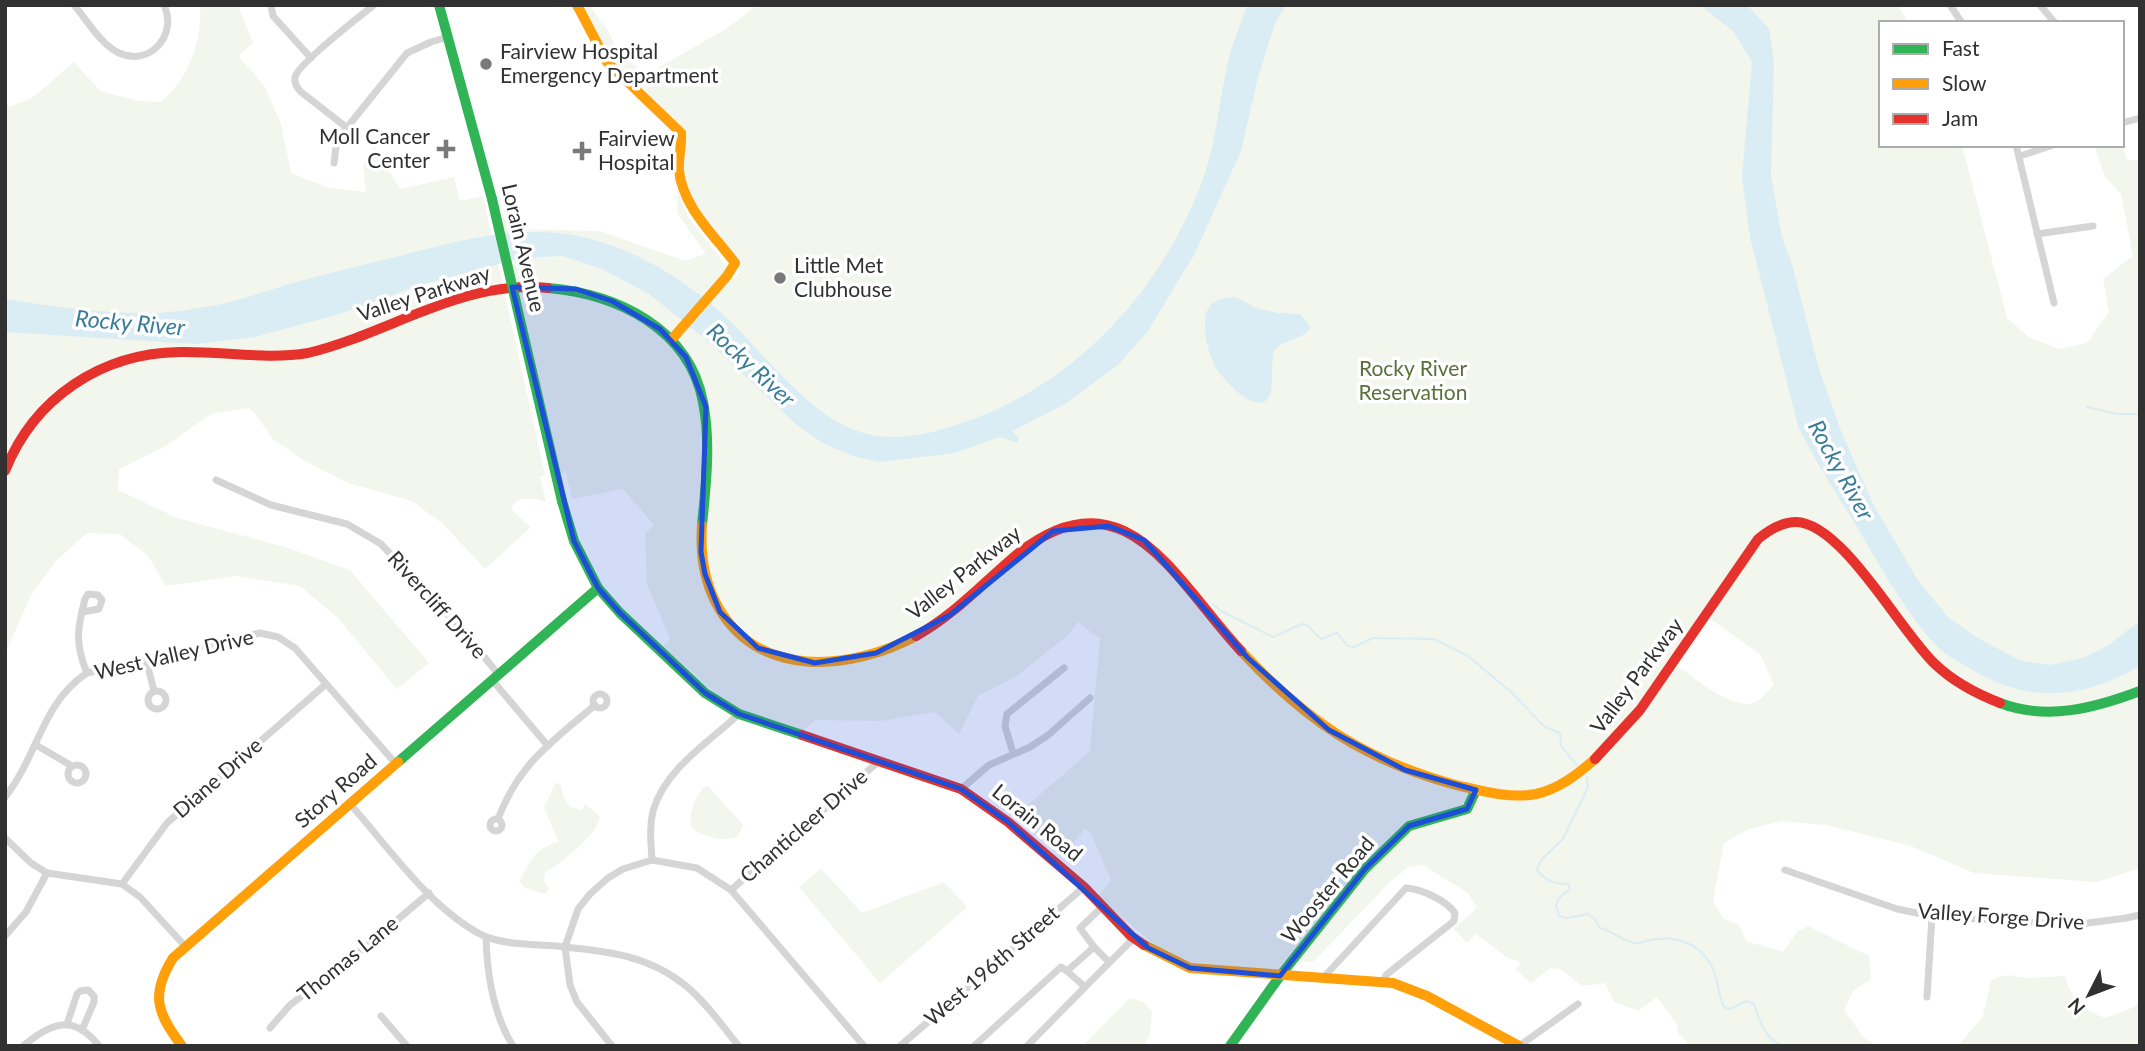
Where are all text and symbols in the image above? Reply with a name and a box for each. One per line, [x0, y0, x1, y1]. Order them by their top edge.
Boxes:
legend [1879, 21, 2124, 147]
text: Fast [1942, 35, 1980, 60]
place label: Fairview Hospital Emergency Department [500, 38, 719, 87]
marker: Fairview Hospital Emergency Department [478, 56, 494, 72]
text: Slow [1942, 70, 1987, 95]
text: Jam [1942, 105, 1978, 130]
place label: Moll Cancer Center [319, 123, 430, 172]
place label: Fairview Hospital [598, 125, 675, 174]
marker: Moll Cancer Center [436, 139, 456, 159]
marker: Fairview Hospital [572, 141, 592, 161]
street label: Lorain Avenue [498, 181, 551, 314]
place label: Little Met Clubhouse [794, 252, 892, 301]
street label: Valley Parkway [354, 259, 493, 326]
marker: Little Met Clubhouse [772, 270, 788, 286]
water label: Rocky River [74, 303, 187, 341]
water label: Rocky River [702, 316, 802, 413]
park label: Rocky River Reservation [1359, 355, 1467, 404]
water label: Rocky River [1803, 415, 1881, 525]
street label: Valley Parkway [901, 519, 1025, 624]
street label: Rivercliff Drive [383, 545, 493, 663]
street label: Valley Parkway [1584, 612, 1687, 738]
street label: West Valley Drive [92, 623, 256, 684]
street label: Diane Drive [168, 732, 267, 822]
street label: Story Road [289, 748, 381, 832]
street label: Chanticleer Drive [734, 763, 872, 887]
street label: Lorain Road [988, 778, 1088, 866]
street label: Wooster Road [1275, 831, 1379, 947]
street label: Valley Forge Drive [1917, 897, 2085, 934]
street label: West 196th Street [919, 899, 1064, 1030]
street label: Thomas Lane [292, 910, 402, 1006]
north arrow [2054, 960, 2124, 1030]
text: N [2063, 994, 2089, 1020]

